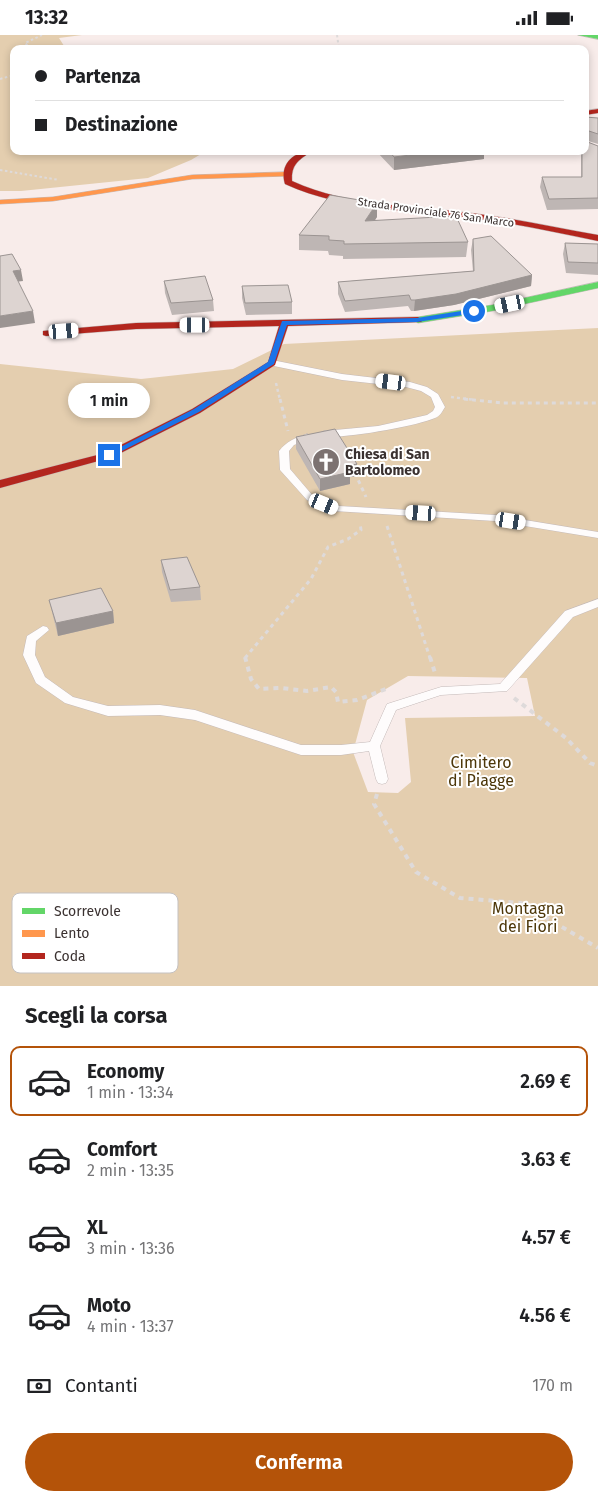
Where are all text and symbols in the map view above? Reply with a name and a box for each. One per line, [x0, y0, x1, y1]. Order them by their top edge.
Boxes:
text: 13:32 [25, 6, 68, 29]
text: Partenza [65, 65, 141, 88]
text: Destinazione [65, 113, 178, 136]
street label: Strada Provinciale 76 San Marco [357, 195, 515, 230]
car [493, 294, 526, 314]
route start [463, 300, 485, 322]
car [180, 318, 210, 333]
car [48, 322, 79, 340]
car [375, 373, 406, 391]
callout: 1 min [68, 383, 150, 417]
text: 1 min [90, 391, 128, 410]
route end [98, 444, 120, 466]
place label: Chiesa di San Bartolomeo [345, 446, 430, 479]
church icon: Chiesa di San Bartolomeo [311, 447, 341, 477]
car [307, 491, 340, 517]
car [405, 505, 436, 521]
car [495, 511, 526, 531]
park label: Cimitero di Piagge [448, 753, 514, 790]
legend [12, 893, 178, 973]
park label: Montagna dei Fiori [492, 899, 564, 936]
text: Scorrevole [54, 903, 121, 920]
text: Lento [54, 925, 89, 942]
text: Coda [54, 948, 86, 965]
text: Scegli la corsa [25, 1002, 168, 1029]
icon: car [27, 1059, 72, 1104]
text: Economy [87, 1060, 164, 1083]
text: 2.69 € [520, 1070, 571, 1093]
text: 1 min · 13:34 [87, 1083, 173, 1102]
icon: car [27, 1137, 72, 1182]
text: Comfort [87, 1138, 157, 1161]
text: 3.63 € [521, 1148, 571, 1171]
text: 2 min · 13:35 [87, 1161, 174, 1180]
icon: car [27, 1215, 72, 1260]
text: XL [87, 1216, 108, 1239]
text: 4.57 € [522, 1226, 571, 1249]
text: 3 min · 13:36 [87, 1239, 175, 1258]
icon: car [27, 1293, 72, 1338]
text: Moto [87, 1294, 131, 1317]
text: 4.56 € [519, 1304, 571, 1327]
text: 4 min · 13:37 [87, 1317, 174, 1336]
icon: cash [25, 1372, 53, 1400]
text: Contanti [65, 1374, 138, 1397]
text: 170 m [532, 1376, 573, 1395]
button: Conferma [25, 1433, 573, 1491]

